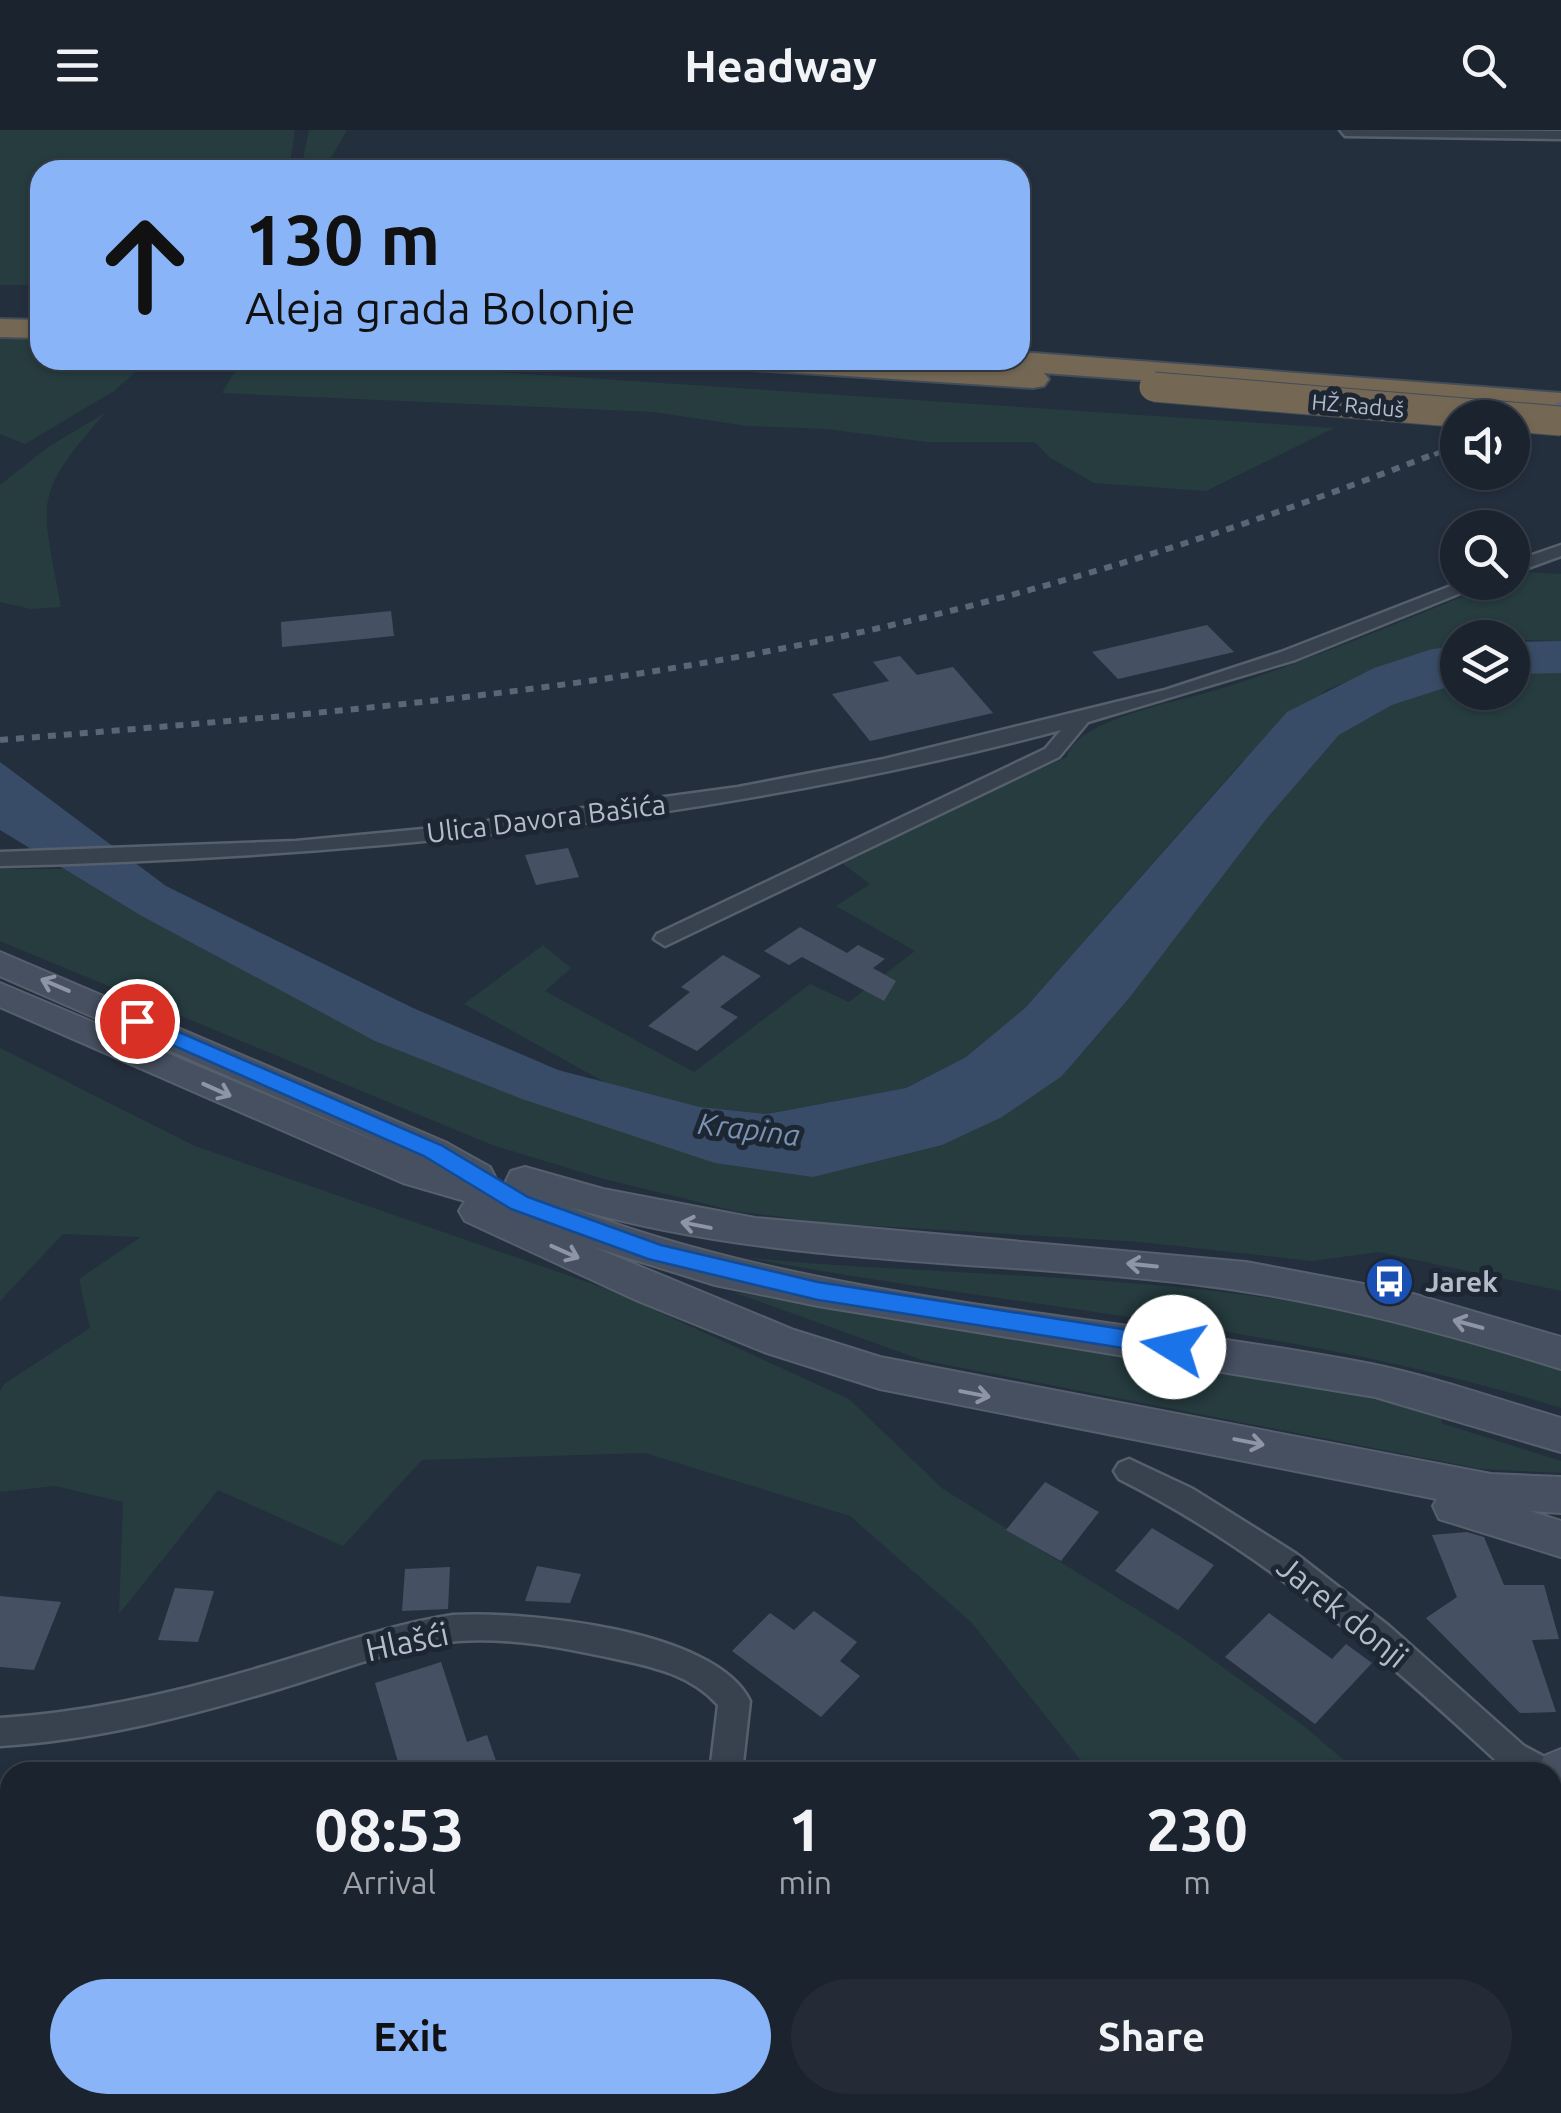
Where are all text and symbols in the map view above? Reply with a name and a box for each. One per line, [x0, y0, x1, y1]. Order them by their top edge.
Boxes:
icon: menu [50, 38, 105, 93]
icon: search [1456, 38, 1511, 93]
text: Headway [684, 40, 877, 91]
icon: ahead [80, 200, 210, 330]
text: 130 m [245, 200, 440, 278]
text: Aleja grada Bolonje [245, 282, 636, 333]
street label: HŽ Raduš [1311, 388, 1405, 421]
map controls [1440, 400, 1530, 710]
button: sound [1440, 400, 1530, 490]
button: search [1440, 510, 1530, 600]
button: layers [1440, 620, 1530, 710]
street label: Ulica Davora Bašića [425, 788, 667, 848]
one-way arrow [40, 975, 71, 993]
pin [95, 979, 180, 1064]
icon: arrive [110, 994, 165, 1049]
one-way arrow [201, 1082, 232, 1100]
water label: Krapina [696, 1106, 802, 1152]
one-way arrow [681, 1214, 713, 1233]
one-way arrow [549, 1244, 580, 1262]
one-way arrow [1126, 1255, 1159, 1274]
bus stop icon: Jarek [1364, 1255, 1416, 1307]
place label: Jarek [1425, 1266, 1498, 1297]
position arrow [1122, 1295, 1226, 1399]
one-way arrow [1453, 1314, 1484, 1333]
one-way arrow [958, 1386, 990, 1405]
one-way arrow [1232, 1433, 1265, 1452]
street label: Jarek donji [1271, 1548, 1415, 1674]
street label: Hlašći [362, 1615, 452, 1667]
text: 08:53 [314, 1795, 464, 1862]
text: 1 [788, 1795, 822, 1862]
text: 230 [1146, 1795, 1248, 1862]
text: Arrival [343, 1864, 436, 1900]
text: min [778, 1864, 832, 1900]
text: m [1183, 1864, 1211, 1900]
button: Exit [50, 1979, 771, 2094]
button: Share [791, 1979, 1512, 2094]

